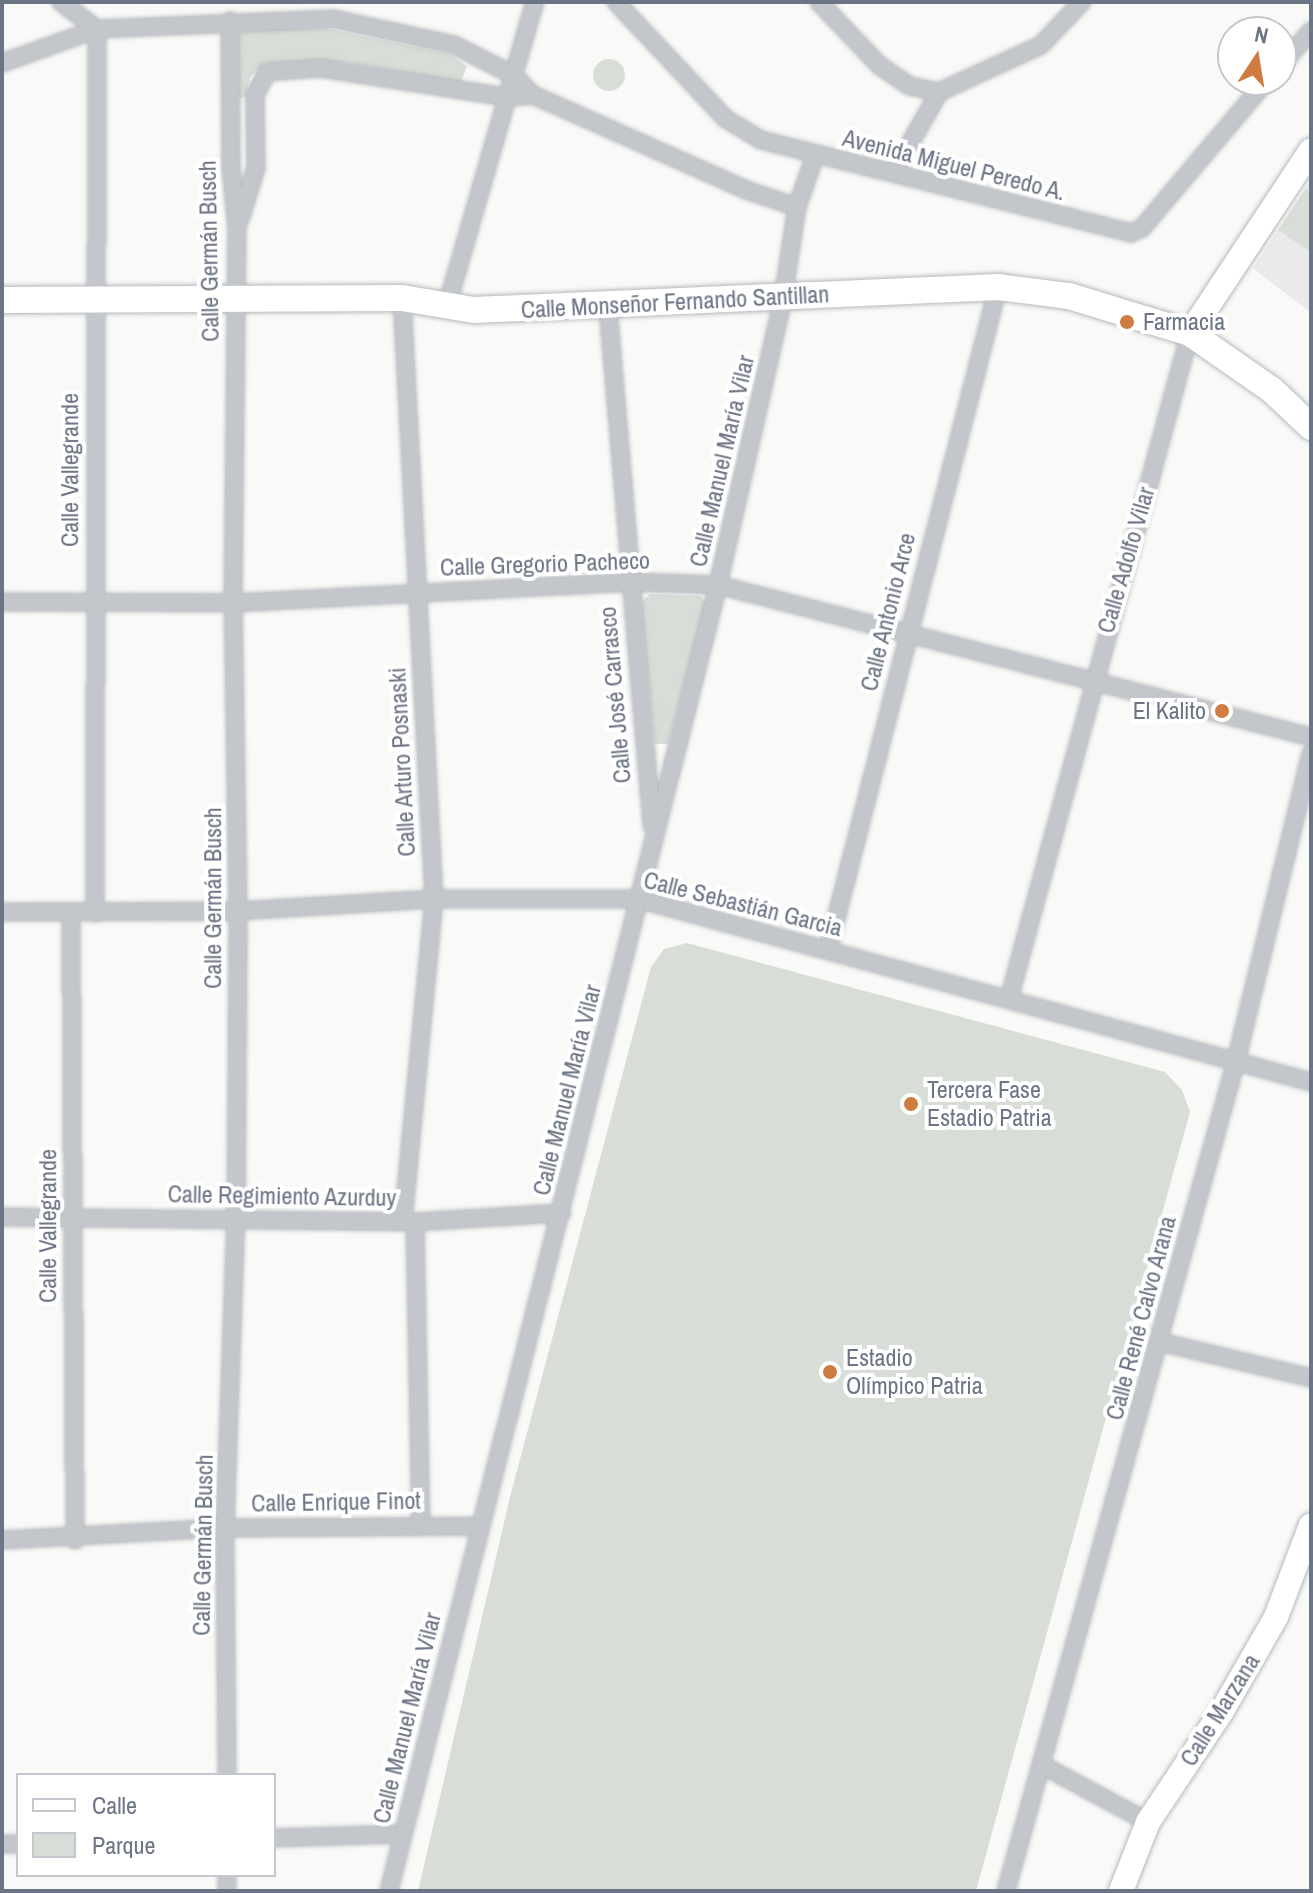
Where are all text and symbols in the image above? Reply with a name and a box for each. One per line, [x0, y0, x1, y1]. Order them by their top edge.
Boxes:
north arrow [1217, 16, 1297, 96]
text: N [1252, 18, 1271, 51]
street label: Avenida Miguel Peredo A. [839, 123, 1069, 207]
street label: Calle Germán Busch [193, 160, 225, 342]
street label: Calle Monseñor Fernando Santillan [520, 280, 830, 324]
place label: Farmacia [1143, 308, 1225, 336]
marker: Farmacia [1118, 313, 1136, 331]
street label: Calle Manuel María Vilar [684, 352, 760, 570]
street label: Calle Vallegrande [56, 393, 84, 547]
street label: Calle Adolfo Vilar [1091, 483, 1161, 637]
street label: Calle Antonio Arce [854, 529, 922, 695]
street label: Calle Gregorio Pacheco [440, 546, 650, 582]
street label: Calle José Carrasco [593, 605, 637, 785]
street label: Calle Arturo Posnaski [383, 666, 421, 858]
place label: El Kalito [1133, 697, 1206, 725]
marker: El Kalito [1213, 702, 1231, 720]
street label: Calle Germán Busch [199, 807, 227, 989]
street label: Calle Sebastián Garcia [641, 865, 845, 943]
street label: Calle Manuel María Vilar [527, 982, 607, 1198]
place label: Tercera Fase Estadio Patria [927, 1076, 1052, 1132]
marker: Tercera Fase Estadio Patria [902, 1095, 920, 1113]
street label: Calle Vallegrande [34, 1149, 62, 1303]
street label: Calle Regimiento Azurduy [167, 1180, 397, 1212]
street label: Calle René Calvo Arana [1100, 1212, 1182, 1424]
place label: Estadio Olímpico Patria [846, 1344, 983, 1400]
marker: Estadio Olímpico Patria [821, 1363, 839, 1381]
street label: Calle Germán Busch [187, 1454, 219, 1636]
street label: Calle Enrique Finot [251, 1486, 421, 1518]
street label: Calle Manuel María Vilar [367, 1610, 447, 1826]
street label: Calle Marzana [1174, 1649, 1266, 1771]
legend [16, 1773, 276, 1877]
text: Calle [92, 1789, 137, 1821]
text: Parque [92, 1829, 155, 1861]

